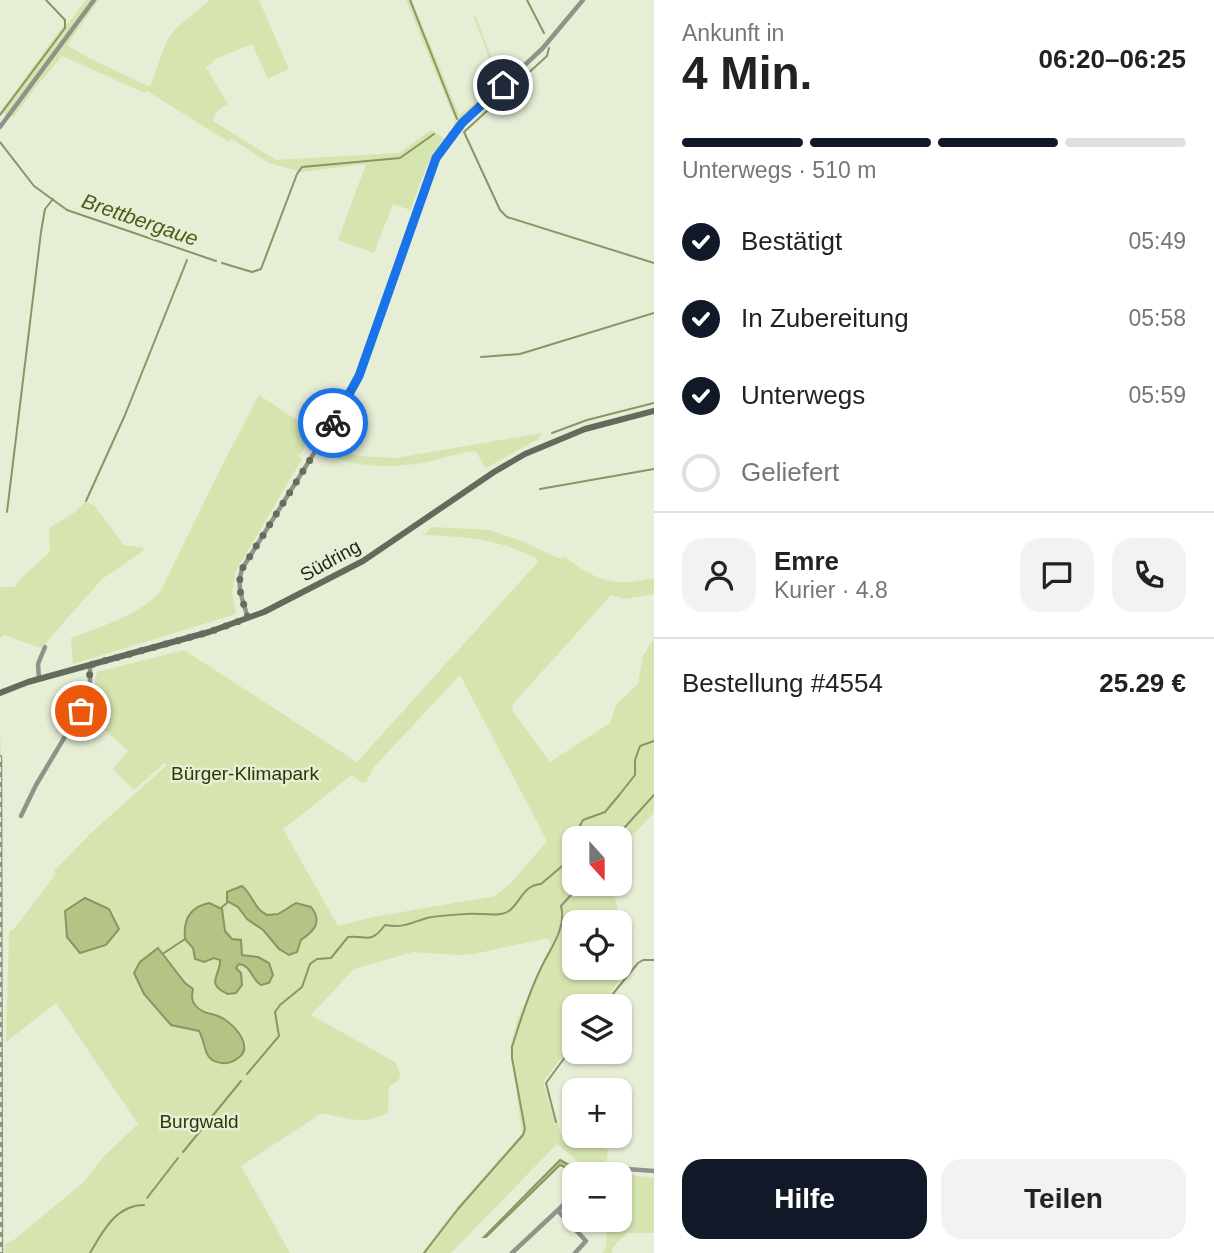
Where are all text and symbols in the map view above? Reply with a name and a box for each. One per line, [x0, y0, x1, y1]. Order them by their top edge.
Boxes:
text: Ankunft in [682, 20, 784, 46]
text: 06:20–06:25 [1039, 44, 1186, 74]
text: 4 Min. [682, 47, 812, 99]
pin [473, 55, 533, 115]
icon: home [484, 66, 522, 104]
text: Unterwegs · 510 m [682, 157, 876, 183]
water label: Brettbergaue [79, 189, 201, 250]
icon: check [682, 223, 720, 261]
text: Bestätigt [741, 226, 842, 256]
text: 05:49 [1128, 228, 1186, 254]
icon: check [682, 300, 720, 338]
text: In Zubereitung [741, 303, 909, 333]
text: 05:58 [1128, 305, 1186, 331]
icon: check [682, 377, 720, 415]
text: Unterwegs [741, 380, 865, 410]
text: 05:59 [1128, 382, 1186, 408]
courier [298, 388, 368, 458]
icon: bike [314, 404, 352, 442]
text: Geliefert [741, 457, 839, 487]
street label: Südring [297, 535, 364, 585]
button: person [682, 538, 756, 612]
button: chat [1020, 538, 1094, 612]
button: phone [1112, 538, 1186, 612]
text: Emre [774, 546, 839, 576]
text: Kurier · 4.8 [774, 577, 888, 603]
text: Bestellung #4554 [682, 668, 883, 698]
text: 25.29 € [1099, 668, 1186, 698]
pin [51, 681, 111, 741]
icon: bag [62, 692, 100, 730]
park label: Bürger-Klimapark [171, 763, 319, 784]
north arrow [562, 826, 632, 896]
map controls [562, 826, 632, 1232]
button: locate [562, 910, 632, 980]
button: layers [562, 994, 632, 1064]
button: + [562, 1078, 632, 1148]
park label: Burgwald [159, 1111, 239, 1132]
button: Hilfe [682, 1159, 927, 1239]
button: Teilen [941, 1159, 1186, 1239]
button: − [562, 1162, 632, 1232]

